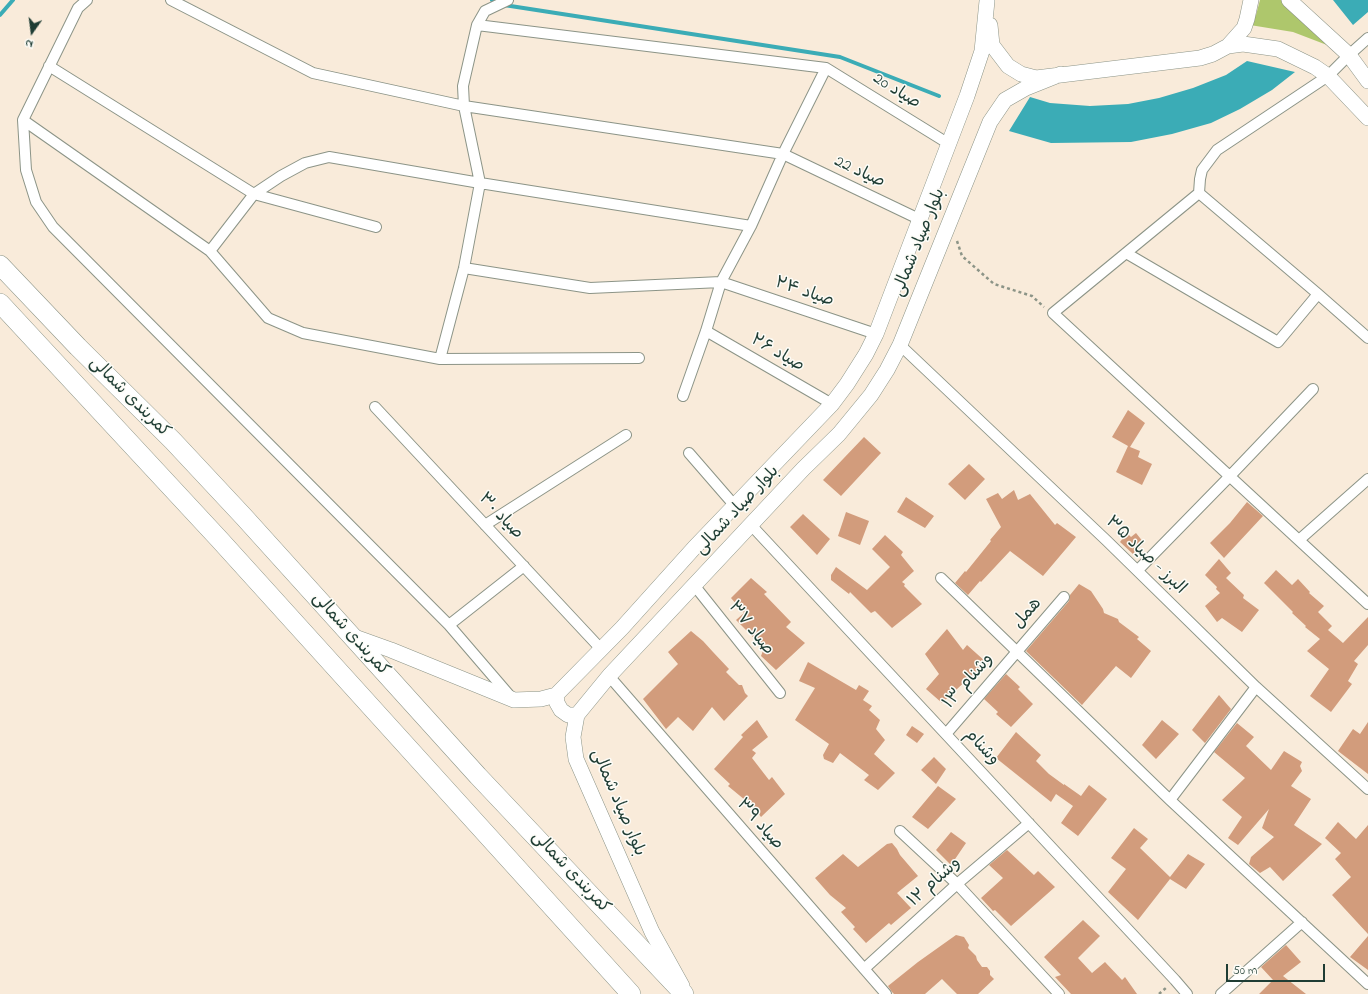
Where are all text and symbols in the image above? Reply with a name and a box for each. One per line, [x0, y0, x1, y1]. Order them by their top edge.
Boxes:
north arrow [12, 12, 52, 52]
text: N [24, 35, 35, 52]
street label: صیاد 20 [868, 69, 924, 115]
street label: صیاد 22 [830, 152, 888, 194]
street label: بلوار صیاد شمالی [889, 186, 951, 300]
street label: صیاد ۲۴ [772, 273, 836, 313]
street label: صیاد ۲۶ [747, 331, 807, 377]
street label: کمربندی شمالی [84, 353, 174, 443]
street label: بلوار صیاد شمالی [691, 462, 785, 560]
street label: صیاد ۳۰ [473, 489, 527, 545]
street label: البرز - صیاد ۳۵ [1100, 513, 1190, 599]
street label: کمربندی شمالی [307, 589, 393, 681]
street label: همل [1009, 594, 1047, 634]
street label: صیاد ۳۷ [723, 598, 777, 660]
street label: وشنام ۱۳ [939, 650, 999, 714]
street label: وشنام [959, 726, 1003, 770]
street label: بلوار صیاد شمالی [585, 746, 649, 860]
street label: صیاد ۳۹ [731, 795, 787, 855]
street label: کمربندی شمالی [526, 827, 614, 919]
street label: وشنام ۱۲ [904, 854, 966, 912]
scale bar [1228, 956, 1327, 982]
text: 50 m [1233, 962, 1257, 980]

